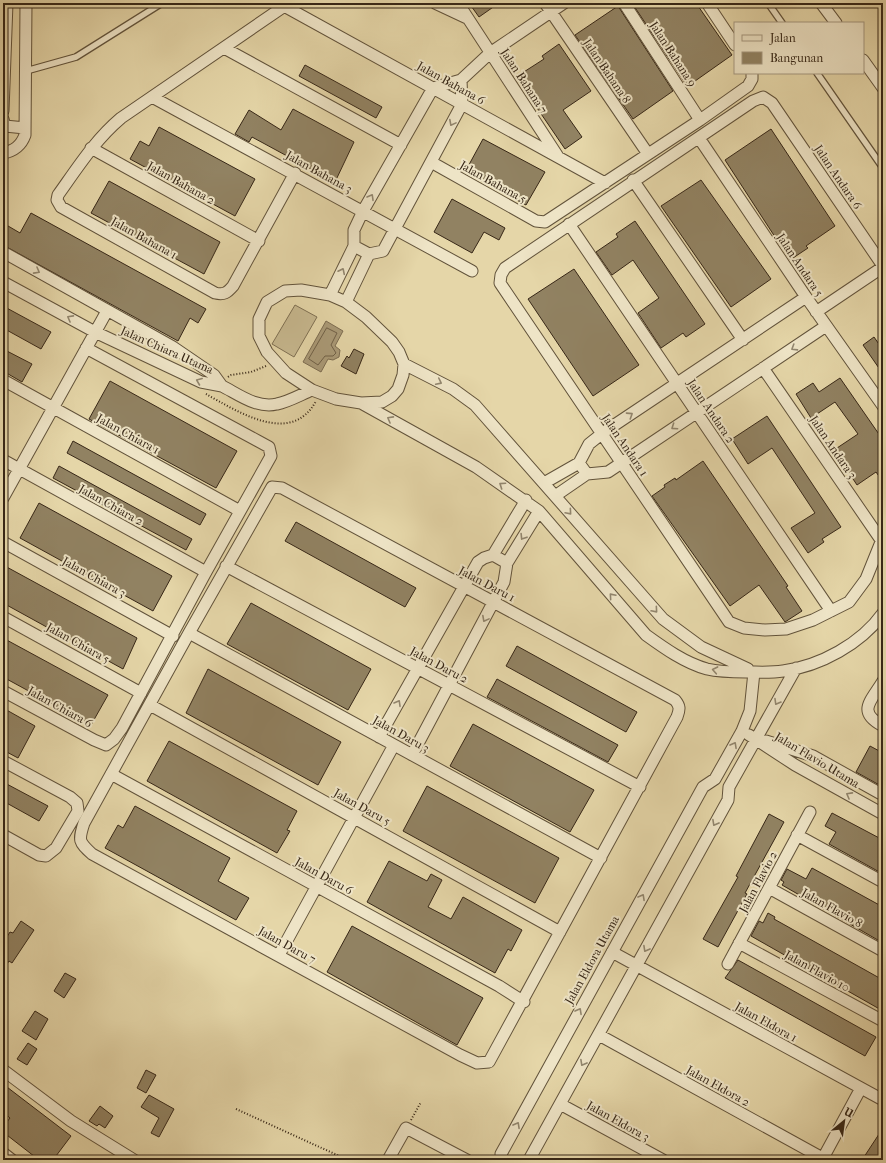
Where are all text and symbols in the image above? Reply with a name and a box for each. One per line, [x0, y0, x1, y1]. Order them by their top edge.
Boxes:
street label: Jalan Bahana 9 [646, 18, 699, 89]
legend [734, 22, 864, 74]
text: Jalan [769, 31, 796, 45]
street label: Jalan Bahana 8 [580, 35, 634, 106]
street label: Jalan Bahana 7 [497, 45, 550, 116]
text: Bangunan [770, 51, 823, 65]
street label: Jalan Bahana 6 [414, 58, 488, 108]
one-way arrow [449, 119, 456, 126]
street label: Jalan Andara 6 [811, 141, 865, 212]
street label: Jalan Bahana 3 [282, 147, 355, 196]
street label: Jalan Bahana 5 [456, 157, 529, 206]
street label: Jalan Bahana 2 [144, 158, 217, 207]
one-way arrow [366, 194, 374, 201]
street label: Jalan Bahana 1 [108, 214, 179, 262]
street label: Jalan Andara 5 [773, 230, 826, 299]
one-way arrow [33, 267, 40, 274]
one-way arrow [337, 267, 345, 275]
one-way arrow [66, 315, 74, 322]
street label: Jalan Chiara Utama [118, 323, 216, 377]
one-way arrow [791, 343, 798, 350]
street label: Jalan Andara 2 [684, 375, 738, 446]
one-way arrow [434, 377, 442, 385]
one-way arrow [195, 378, 203, 386]
street label: Jalan Andara 1 [598, 410, 651, 479]
street label: Jalan Chiara 1 [93, 411, 162, 457]
street label: Jalan Andara 3 [806, 412, 859, 481]
one-way arrow [626, 413, 633, 420]
one-way arrow [386, 417, 394, 424]
one-way arrow [671, 422, 678, 430]
street label: Jalan Chiara 2 [75, 481, 146, 528]
one-way arrow [499, 482, 506, 489]
one-way arrow [565, 507, 572, 515]
one-way arrow [520, 533, 527, 540]
street label: Jalan Chiara 3 [59, 553, 128, 600]
street label: Jalan Daru 1 [456, 563, 518, 605]
one-way arrow [610, 593, 617, 601]
one-way arrow [650, 605, 657, 612]
one-way arrow [482, 615, 489, 622]
street label: Jalan Chiara 5 [43, 619, 112, 666]
street label: Jalan Daru 2 [407, 643, 470, 686]
one-way arrow [712, 667, 719, 675]
street label: Jalan Chiara 6 [24, 683, 95, 731]
one-way arrow [774, 698, 781, 705]
one-way arrow [394, 700, 401, 707]
street label: Jalan Daru 3 [369, 712, 432, 755]
street label: Jalan Flavio Utama [771, 729, 862, 791]
one-way arrow [730, 742, 737, 749]
street label: Jalan Daru 5 [330, 785, 393, 828]
one-way arrow [846, 792, 853, 799]
one-way arrow [713, 819, 720, 826]
street label: Jalan Flavio 2 [735, 849, 780, 916]
street label: Jalan Daru 6 [292, 854, 356, 898]
street label: Jalan Flavio 8 [798, 885, 865, 931]
one-way arrow [637, 894, 645, 901]
street label: Jalan Eldora Utama [561, 913, 622, 1008]
street label: Jalan Daru 7 [255, 923, 318, 967]
one-way arrow [643, 945, 650, 952]
street label: Jalan Flavio 10 [781, 947, 852, 995]
street label: Jalan Eldora 1 [732, 999, 799, 1045]
one-way arrow [575, 1008, 582, 1015]
one-way arrow [580, 1058, 588, 1066]
street label: Jalan Eldora 2 [683, 1062, 752, 1109]
street label: Jalan Eldora 3 [583, 1098, 652, 1144]
north arrow [824, 1101, 864, 1141]
text: U [841, 1104, 856, 1121]
one-way arrow [512, 1122, 520, 1129]

